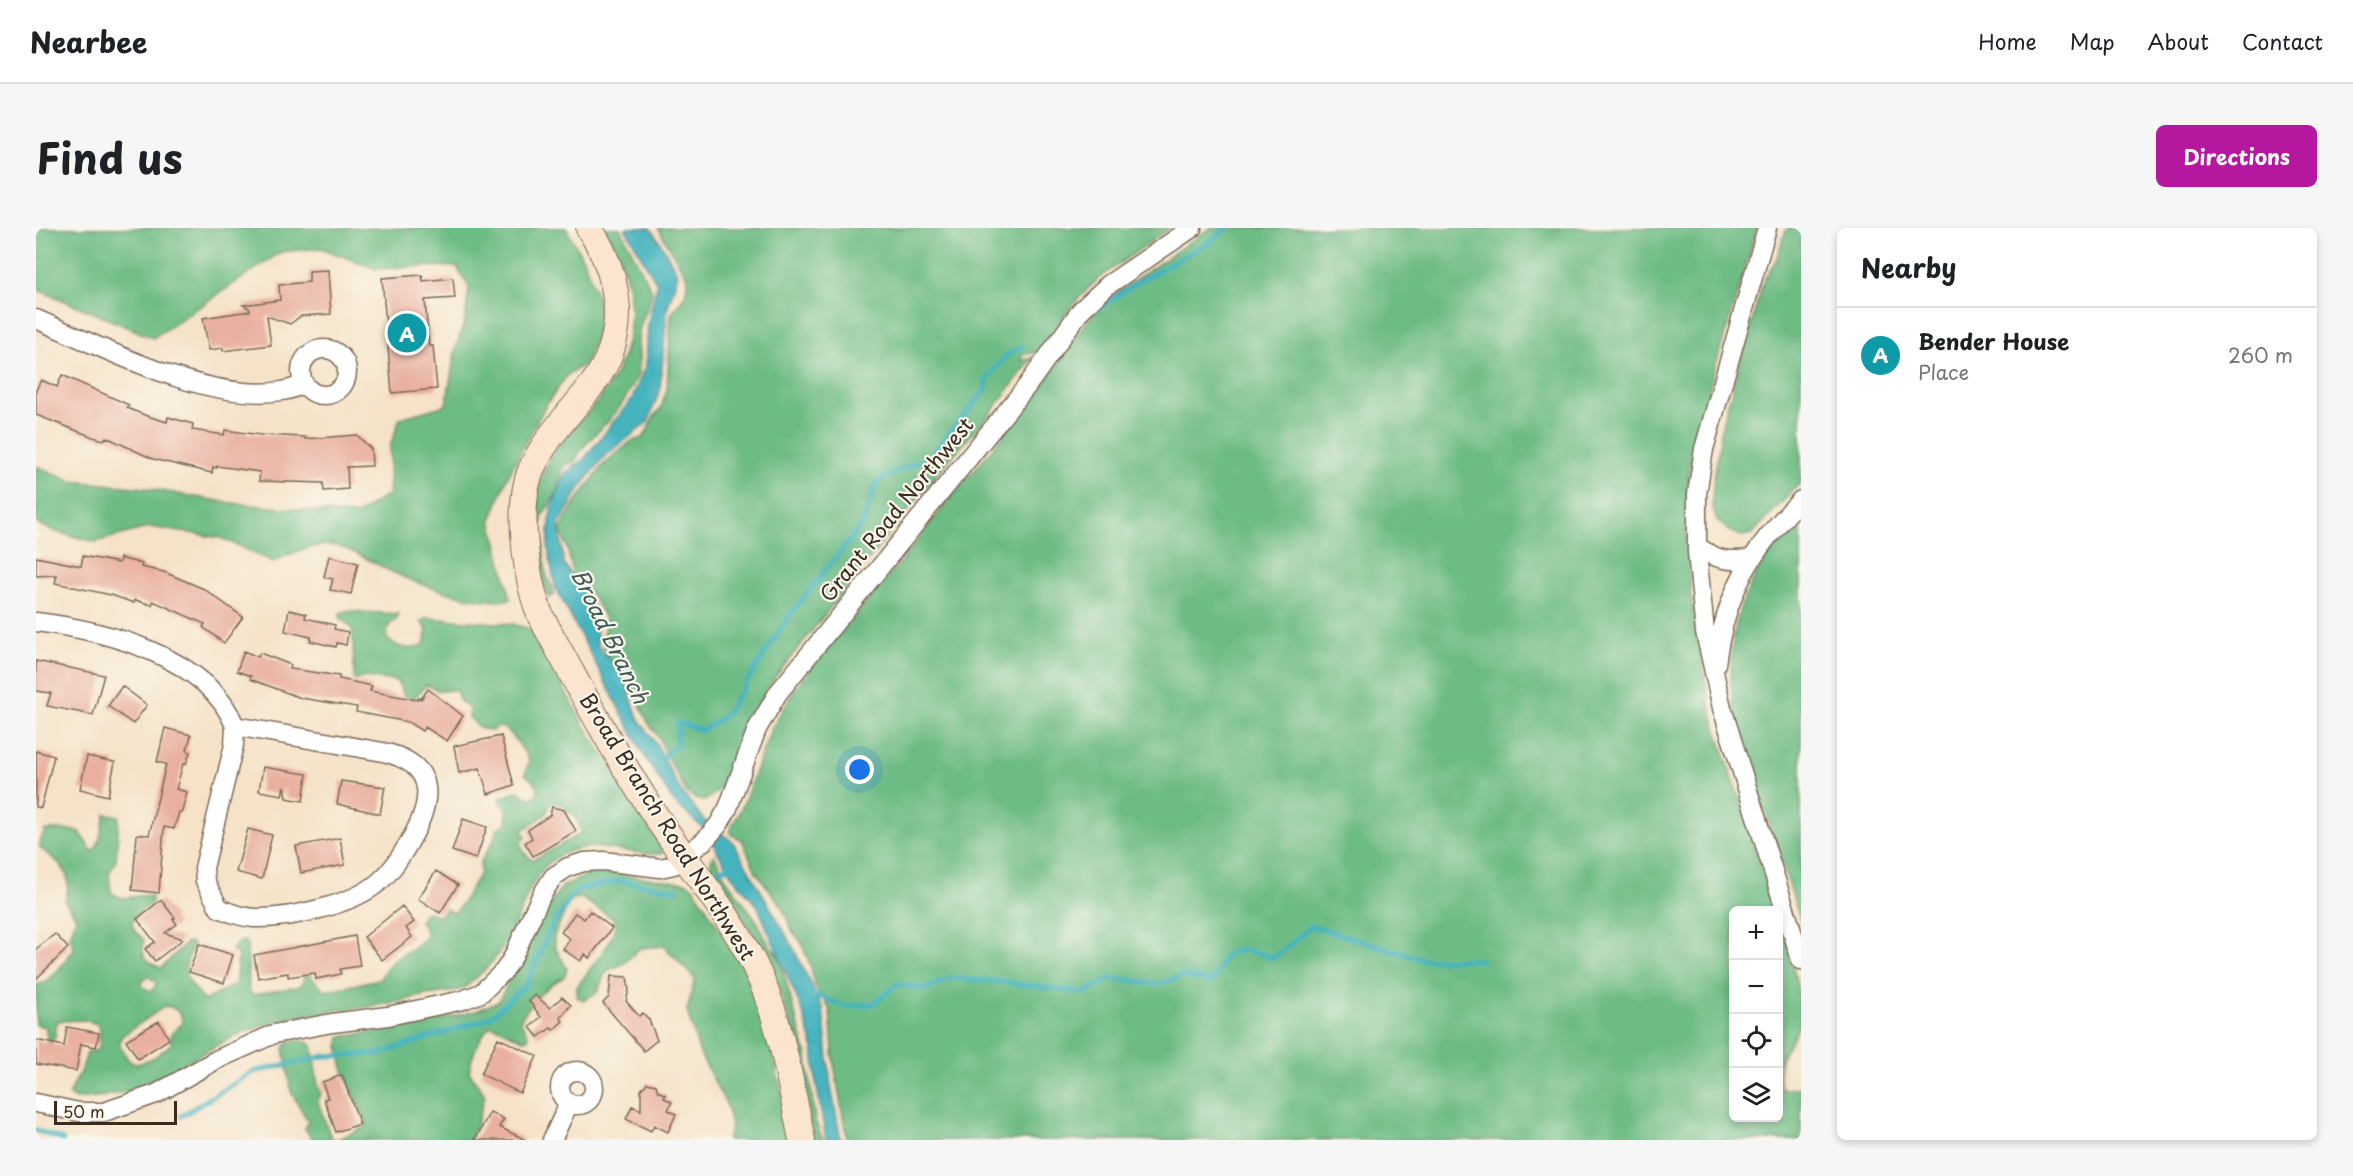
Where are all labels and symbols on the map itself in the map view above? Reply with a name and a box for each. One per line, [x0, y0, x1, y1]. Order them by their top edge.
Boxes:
pin: A [388, 310, 427, 356]
street label: Grant Road Northwest [811, 409, 980, 608]
water label: Broad Branch [564, 562, 659, 710]
street label: Broad Branch Road Northwest [573, 686, 765, 966]
your location [845, 755, 874, 784]
scale bar [54, 1098, 177, 1126]

